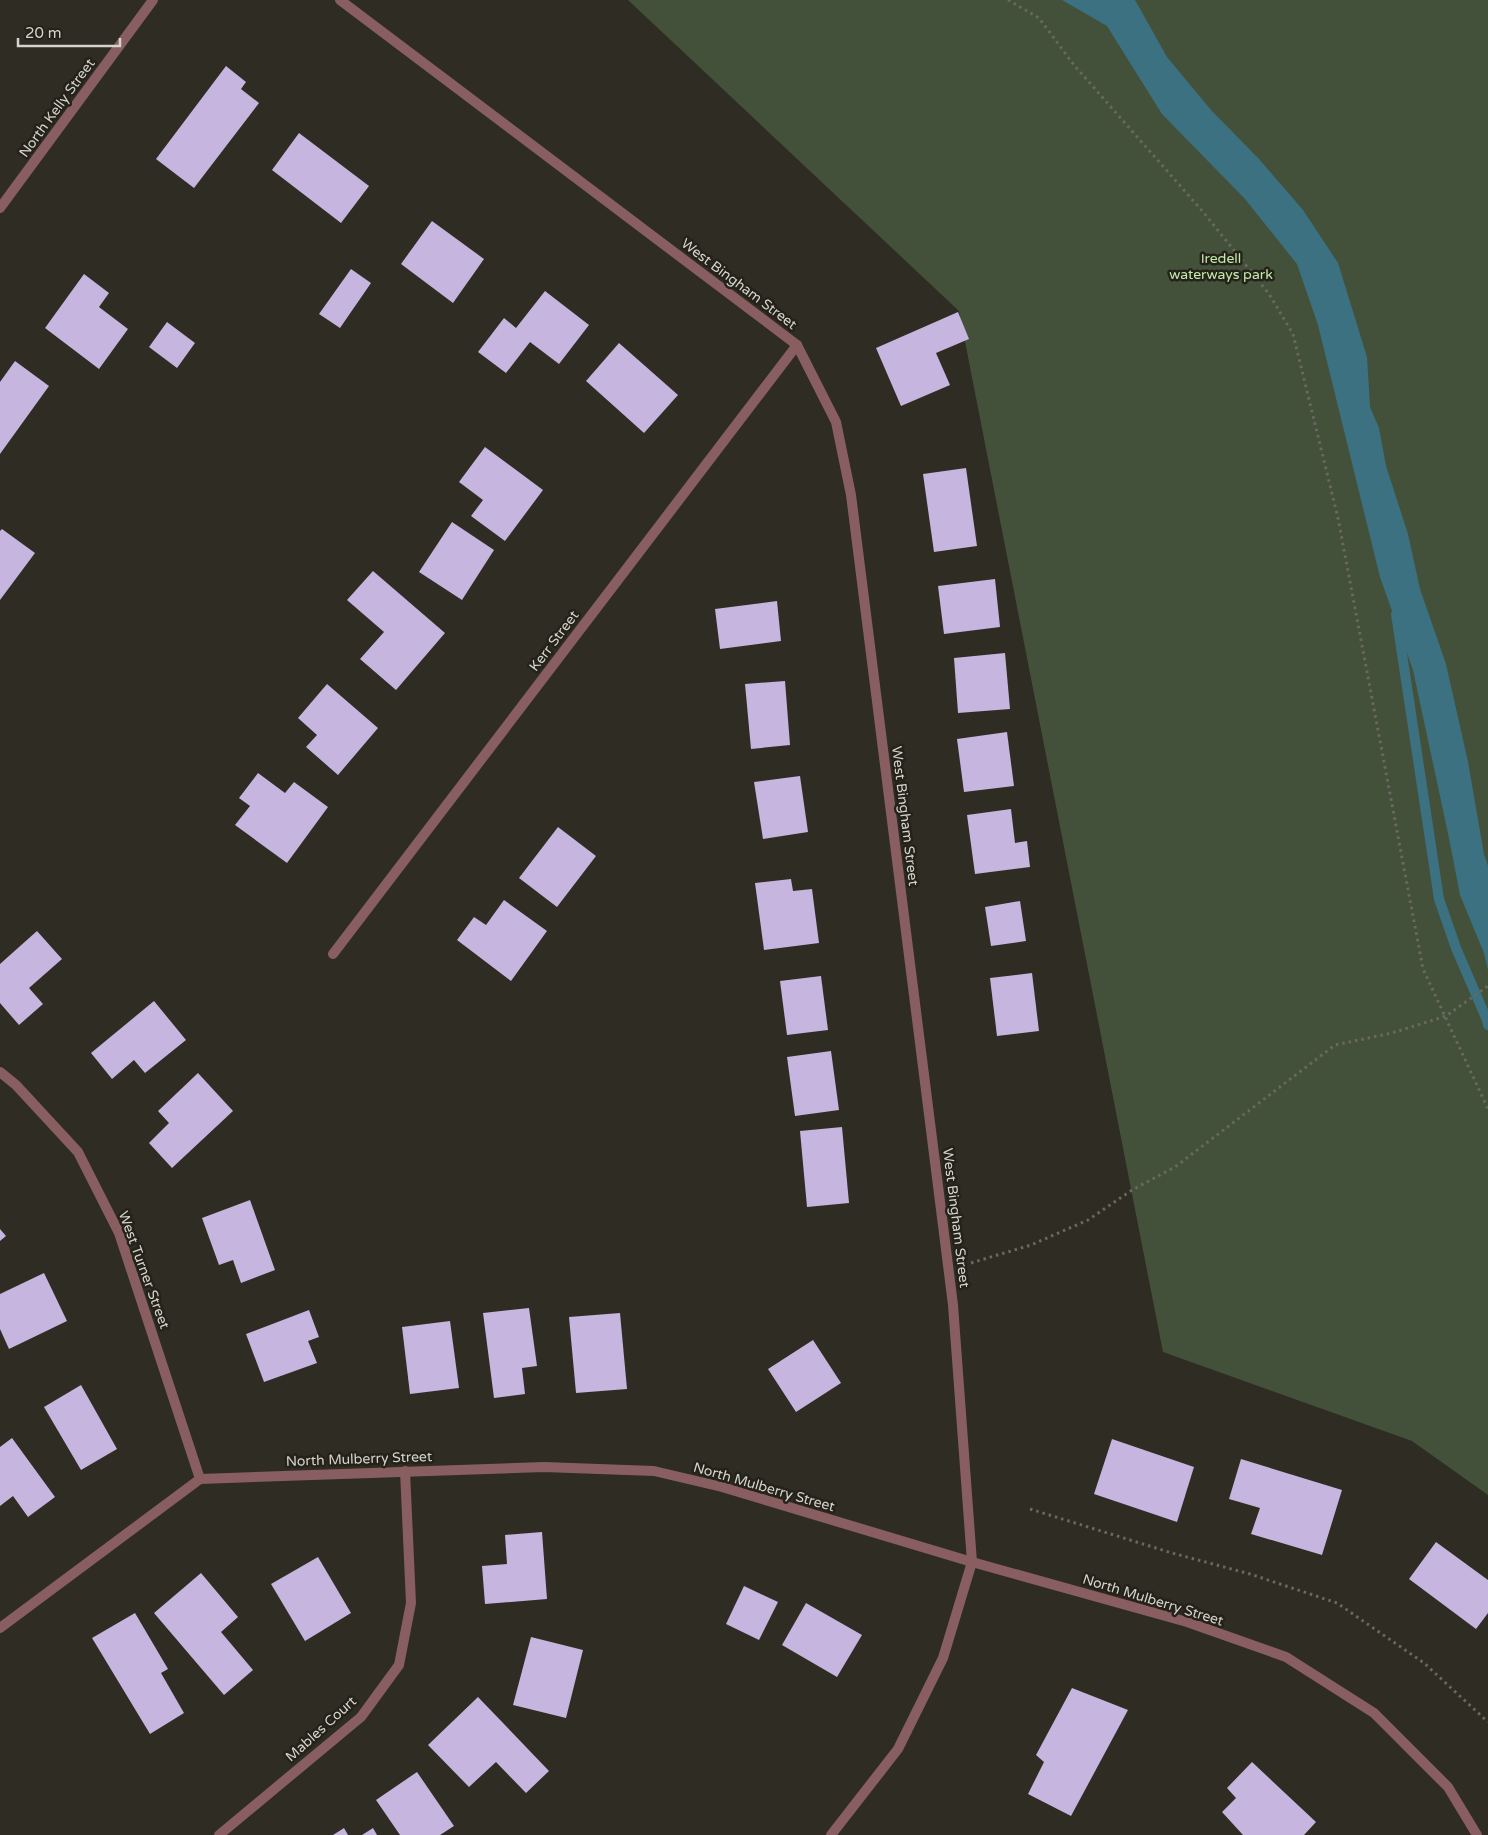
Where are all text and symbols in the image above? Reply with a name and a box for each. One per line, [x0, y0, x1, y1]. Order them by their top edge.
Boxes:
scale bar [18, 15, 120, 47]
text: 20 m [25, 24, 62, 42]
street label: North Kelly Street [15, 55, 99, 161]
street label: West Bingham Street [678, 235, 801, 333]
park label: Iredell waterways park [1169, 250, 1273, 283]
street label: Kerr Street [526, 607, 583, 675]
street label: West Bingham Street [888, 745, 922, 887]
street label: West Bingham Street [939, 1147, 973, 1289]
street label: West Turner Street [115, 1209, 173, 1332]
street label: North Mulberry Street [286, 1448, 433, 1470]
street label: North Mulberry Street [691, 1459, 837, 1516]
street label: North Mulberry Street [1080, 1570, 1226, 1630]
street label: Mables Court [282, 1692, 360, 1765]

